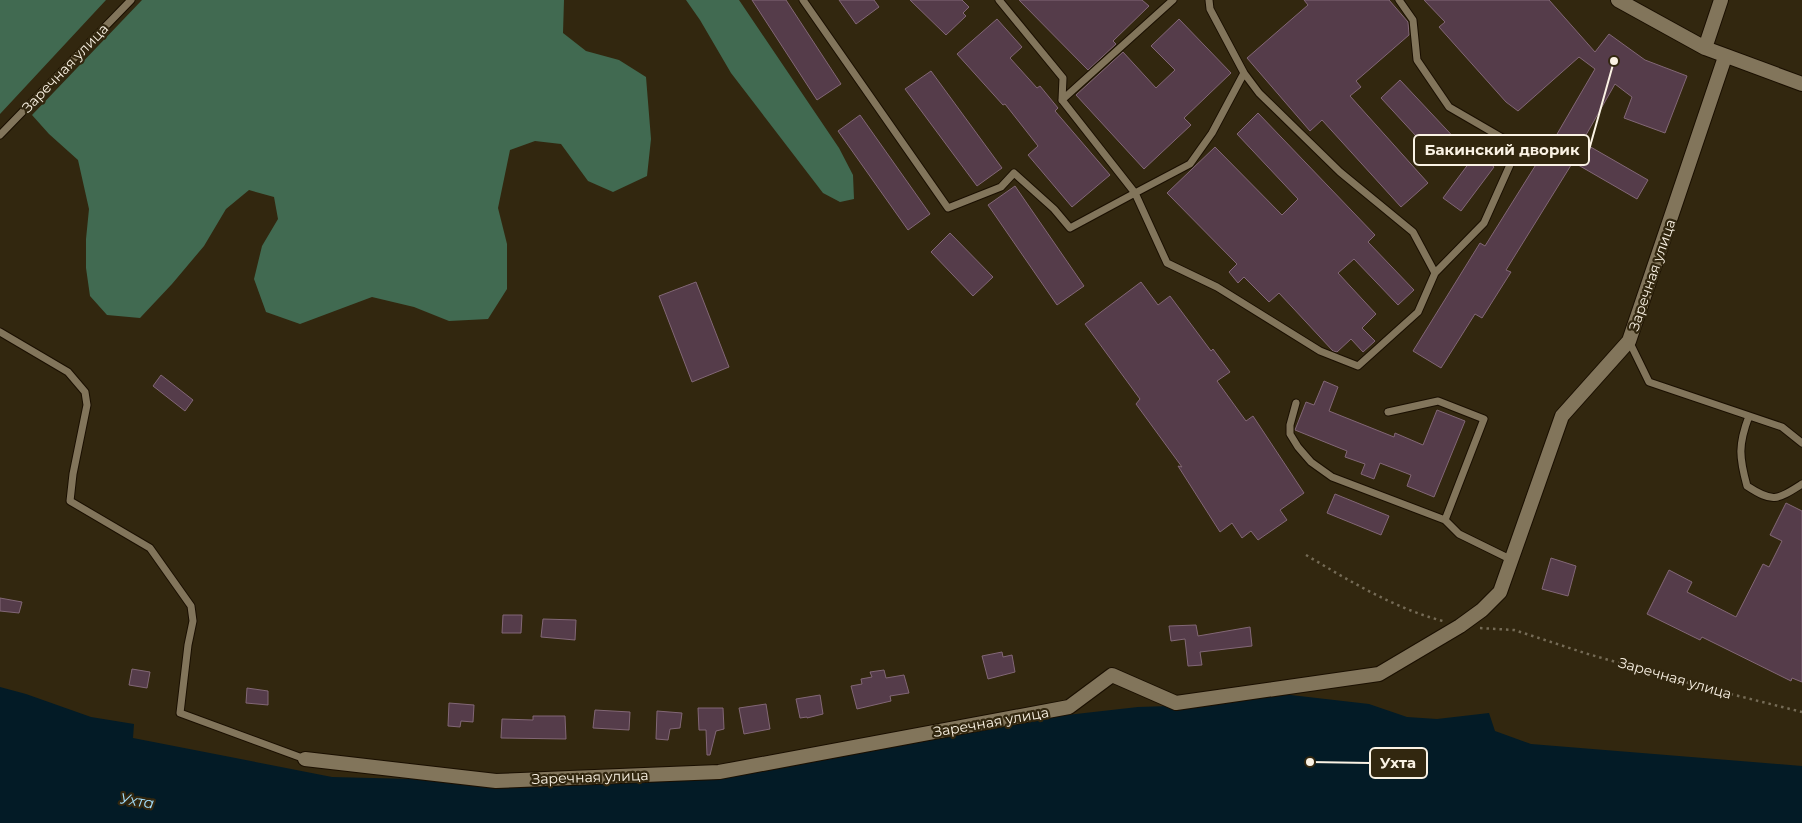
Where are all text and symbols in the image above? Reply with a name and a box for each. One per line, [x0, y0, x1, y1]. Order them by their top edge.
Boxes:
street label: Заречная улица [18, 20, 112, 116]
callout: Бакинский дворик [1414, 135, 1589, 165]
text: Бакинский дворик [1424, 140, 1580, 159]
street label: Заречная улица [1624, 217, 1680, 333]
street label: Заречная улица [1616, 653, 1734, 703]
street label: Заречная улица [932, 703, 1050, 741]
callout: Ухта [1370, 748, 1427, 778]
text: Ухта [1380, 753, 1416, 772]
street label: Заречная улица [531, 766, 649, 788]
water label: Ухта [119, 788, 156, 813]

